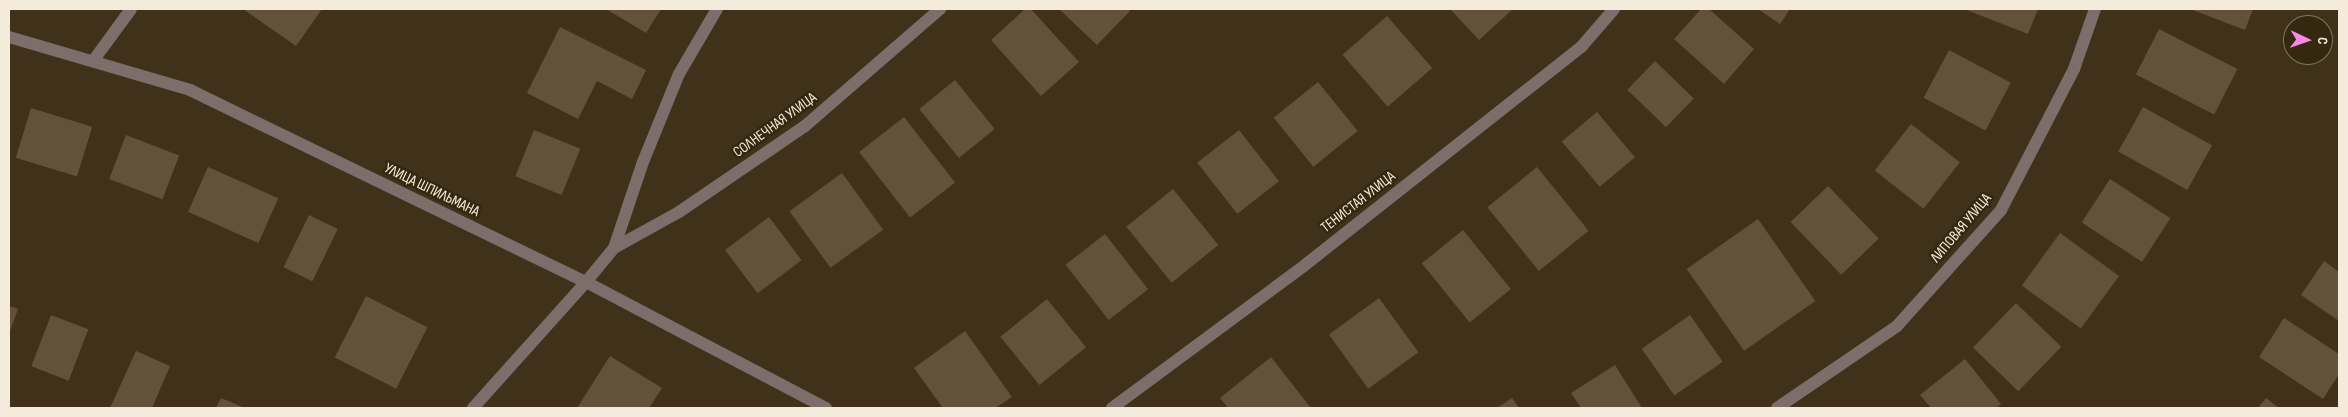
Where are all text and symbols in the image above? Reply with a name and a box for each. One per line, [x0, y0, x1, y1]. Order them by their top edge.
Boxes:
north arrow [2283, 15, 2333, 65]
text: С [2314, 37, 2331, 45]
street label: СОЛНЕЧНАЯ УЛИЦА [730, 89, 820, 161]
street label: УЛИЦА ШПИЛЬМАНА [381, 159, 483, 221]
street label: ТЕНИСТАЯ УЛИЦА [1317, 167, 1399, 237]
street label: ЛИПОВАЯ УЛИЦА [1927, 190, 1995, 266]

